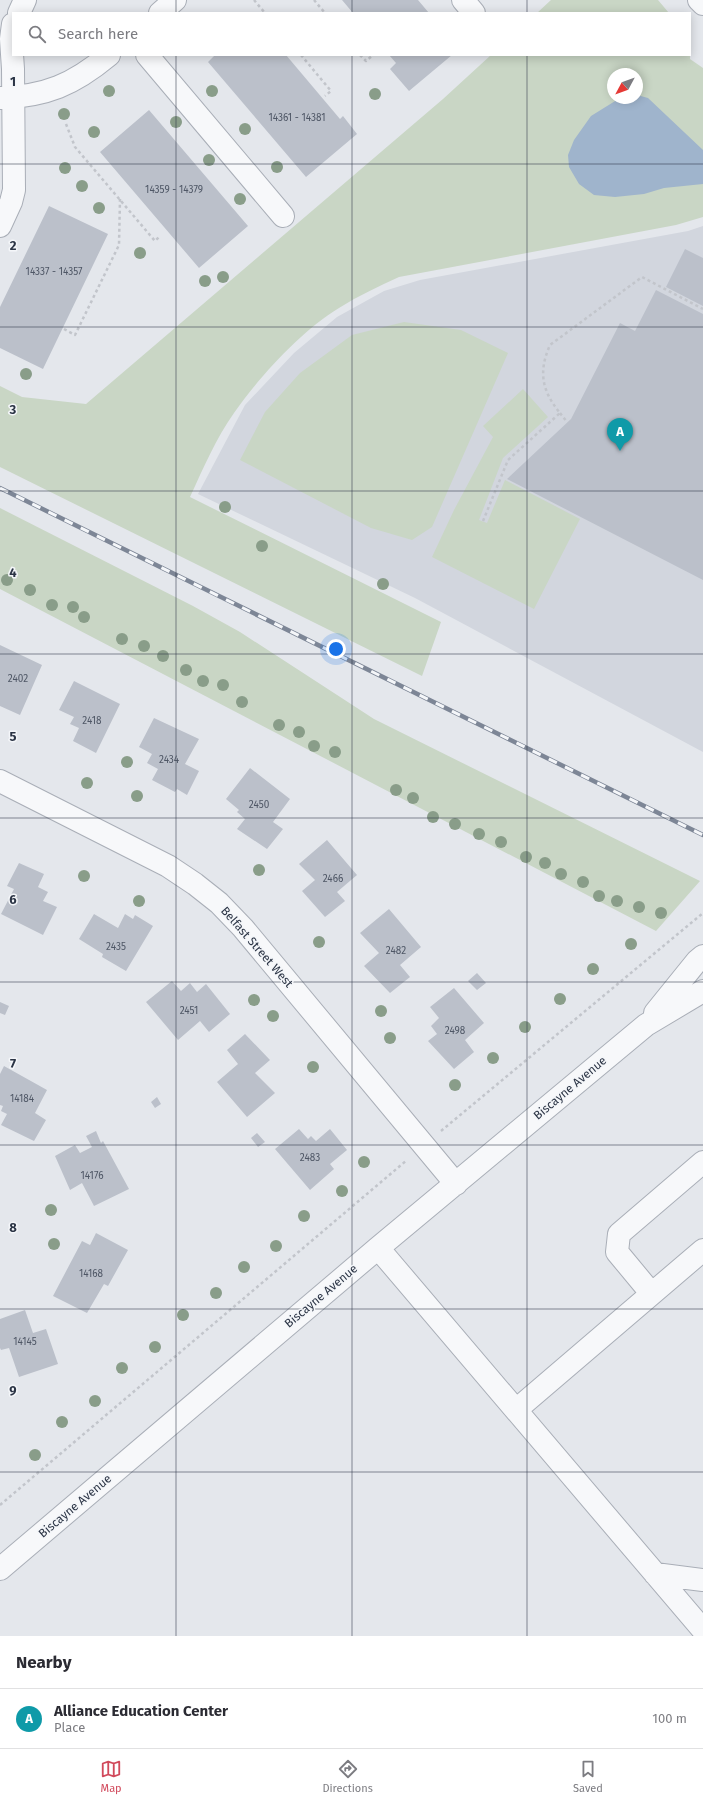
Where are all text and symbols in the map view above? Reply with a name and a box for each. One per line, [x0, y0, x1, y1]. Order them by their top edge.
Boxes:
search box [12, 12, 691, 56]
icon: search [26, 23, 48, 45]
text: Search here [58, 25, 138, 43]
north arrow [607, 68, 643, 104]
text: 1 [10, 74, 16, 89]
house number: 14361 - 14381 [269, 112, 325, 124]
house number: 14359 - 14379 [145, 184, 203, 196]
text: 2 [10, 238, 17, 253]
house number: 14337 - 14357 [26, 266, 83, 278]
text: 3 [9, 402, 17, 417]
pin: A [607, 418, 633, 451]
text: 4 [9, 565, 17, 580]
your location [326, 639, 346, 659]
house number: 2402 [8, 673, 28, 685]
house number: 2418 [82, 715, 102, 727]
text: 5 [10, 729, 17, 744]
house number: 2434 [159, 754, 180, 766]
house number: 2450 [249, 799, 270, 811]
house number: 2466 [323, 873, 343, 885]
text: 6 [9, 892, 17, 907]
street label: Belfast Street West [218, 904, 296, 991]
house number: 2435 [106, 941, 126, 953]
house number: 2482 [386, 945, 406, 957]
house number: 2451 [180, 1005, 198, 1017]
house number: 2498 [445, 1025, 466, 1037]
street label: Biscayne Avenue [531, 1053, 609, 1123]
text: 7 [10, 1056, 16, 1071]
house number: 14184 [10, 1093, 35, 1105]
house number: 2483 [300, 1152, 320, 1164]
house number: 14176 [81, 1170, 103, 1182]
text: 8 [9, 1220, 17, 1235]
street label: Biscayne Avenue [282, 1261, 360, 1331]
house number: 14168 [79, 1268, 104, 1280]
house number: 14145 [13, 1336, 37, 1348]
text: 9 [9, 1383, 17, 1398]
street label: Biscayne Avenue [36, 1471, 114, 1541]
text: Nearby [16, 1652, 71, 1673]
text: Alliance Education Center [54, 1702, 228, 1720]
text: A [25, 1711, 33, 1726]
text: 100 m [652, 1711, 687, 1726]
text: Place [54, 1720, 85, 1735]
tab: Map [100, 1758, 122, 1795]
tab: Directions [322, 1758, 373, 1795]
tab: Saved [573, 1758, 603, 1795]

